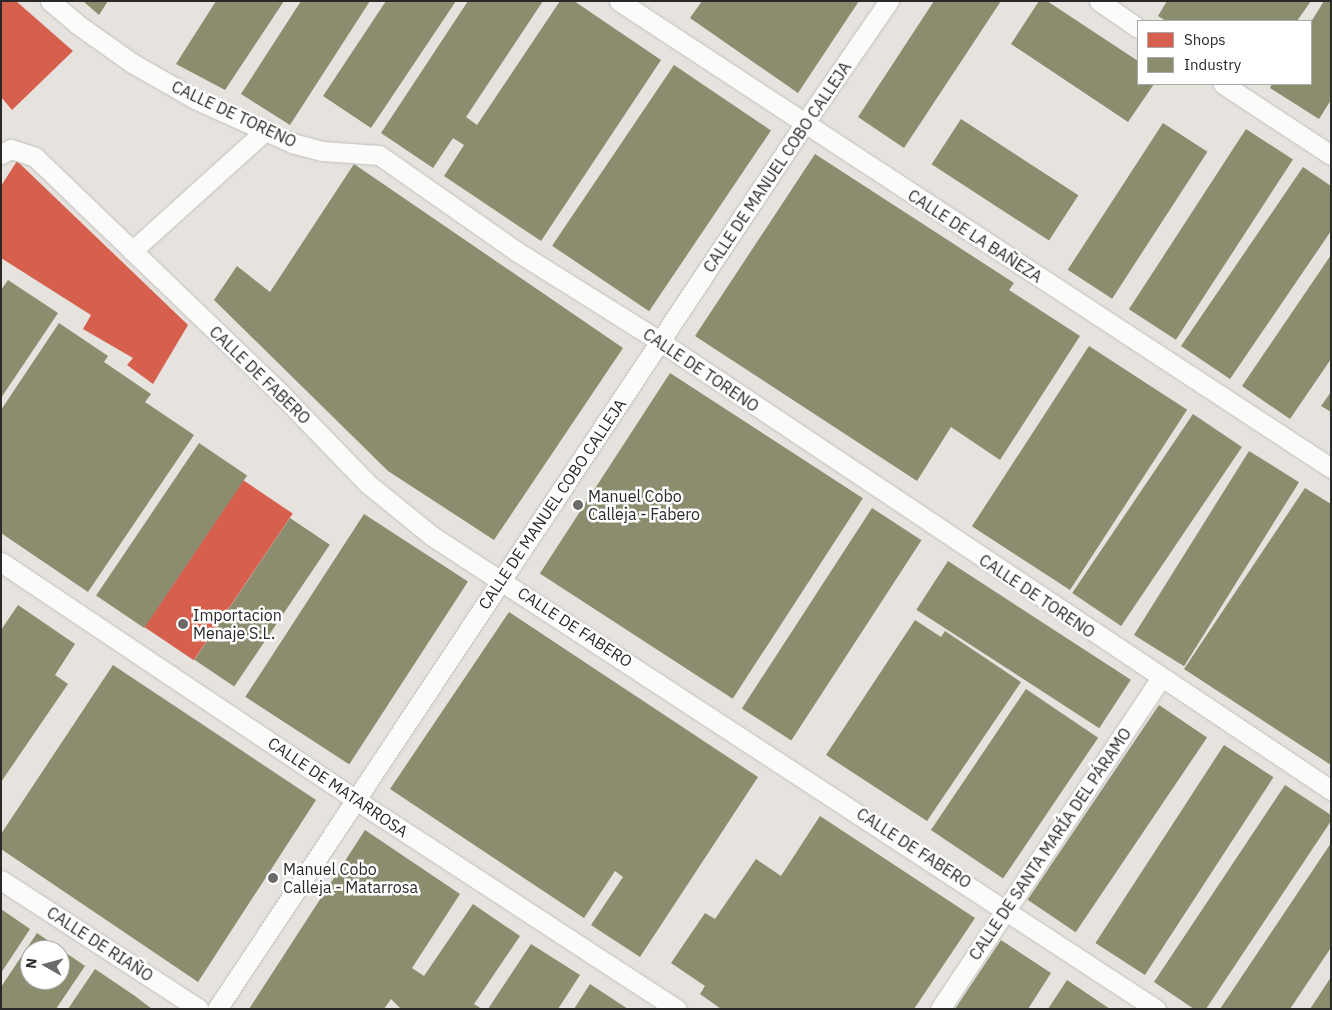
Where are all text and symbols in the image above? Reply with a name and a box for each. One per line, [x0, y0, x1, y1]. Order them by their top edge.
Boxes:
legend [1137, 20, 1312, 85]
text: Shops [1184, 30, 1226, 49]
text: Industry [1184, 55, 1241, 74]
street label: CALLE DE MANUEL COBO CALLEJA [699, 58, 855, 276]
street label: CALLE DE TORENO [169, 77, 299, 151]
street label: CALLE DE LA BAÑEZA [904, 185, 1046, 287]
street label: CALLE DE FABERO [206, 322, 314, 428]
street label: CALLE DE TORENO [639, 324, 763, 416]
street label: CALLE DE MANUEL COBO CALLEJA [474, 395, 630, 613]
place label: Manuel Cobo Calleja - Fabero [588, 486, 700, 524]
marker: Manuel Cobo Calleja - Fabero [572, 499, 584, 511]
street label: CALLE DE TORENO [975, 550, 1099, 642]
street label: CALLE DE FABERO [514, 583, 636, 671]
place label: Importacion Menaje S.L. [193, 605, 282, 643]
marker: Importacion Menaje S.L. [177, 618, 189, 630]
street label: CALLE DE SANTA MARÍA DEL PÁRAMO [965, 724, 1135, 964]
street label: CALLE DE MATARROSA [264, 733, 412, 841]
street label: CALLE DE FABERO [853, 804, 975, 892]
place label: Manuel Cobo Calleja - Matarrosa [283, 859, 418, 897]
marker: Manuel Cobo Calleja - Matarrosa [267, 872, 279, 884]
street label: CALLE DE RIAÑO [43, 903, 157, 985]
north arrow [20, 940, 70, 990]
text: N [22, 957, 41, 969]

